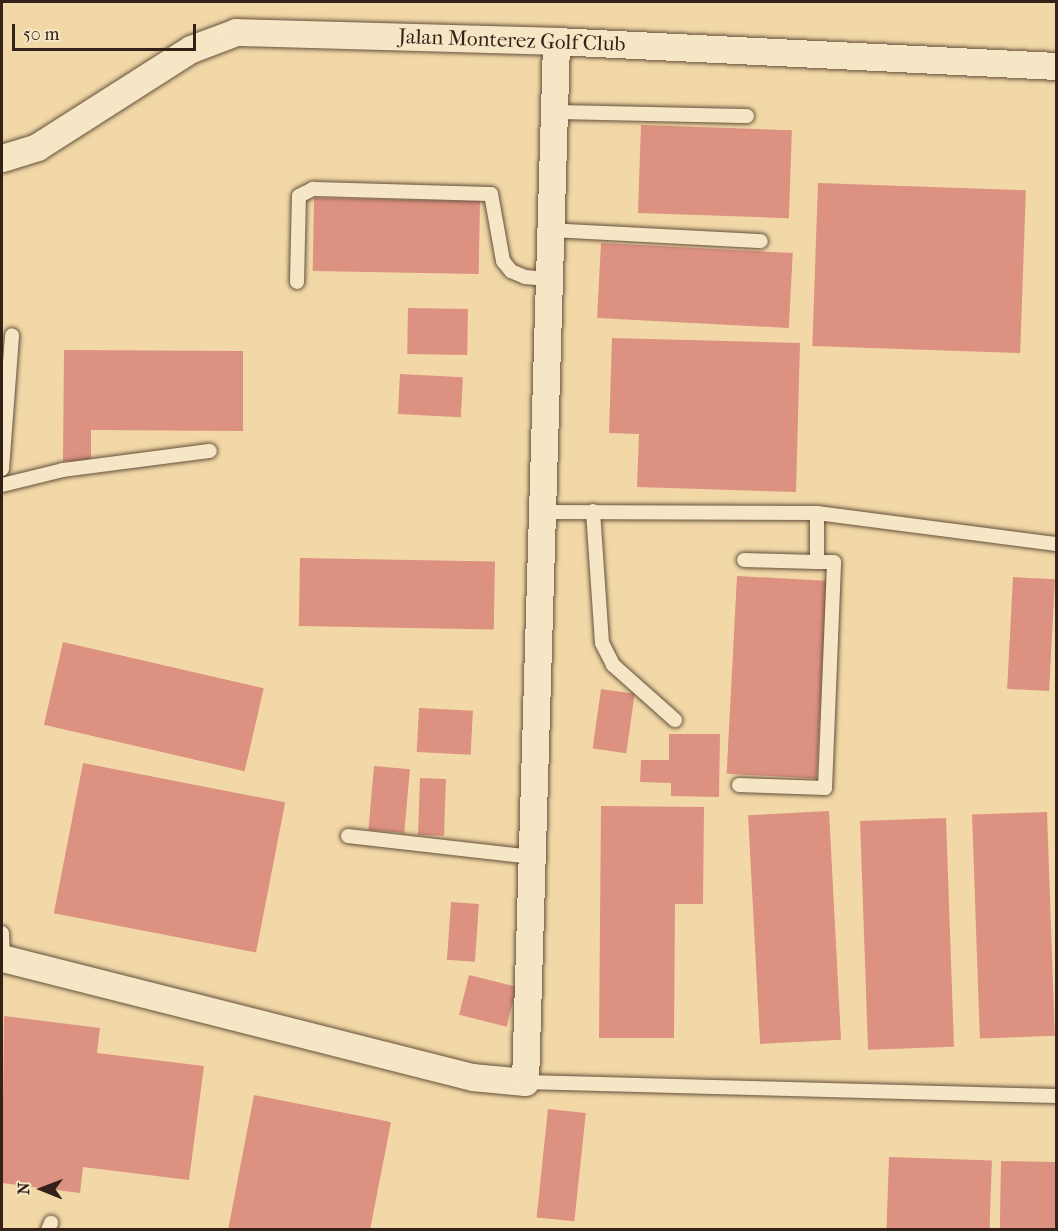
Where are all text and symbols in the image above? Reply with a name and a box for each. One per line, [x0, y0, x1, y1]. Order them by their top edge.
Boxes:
scale bar [15, 12, 200, 50]
street label: Jalan Monterez Golf Club [398, 23, 626, 57]
text: 50 m [23, 24, 59, 45]
north arrow [12, 1159, 72, 1219]
text: N [14, 1182, 33, 1195]

